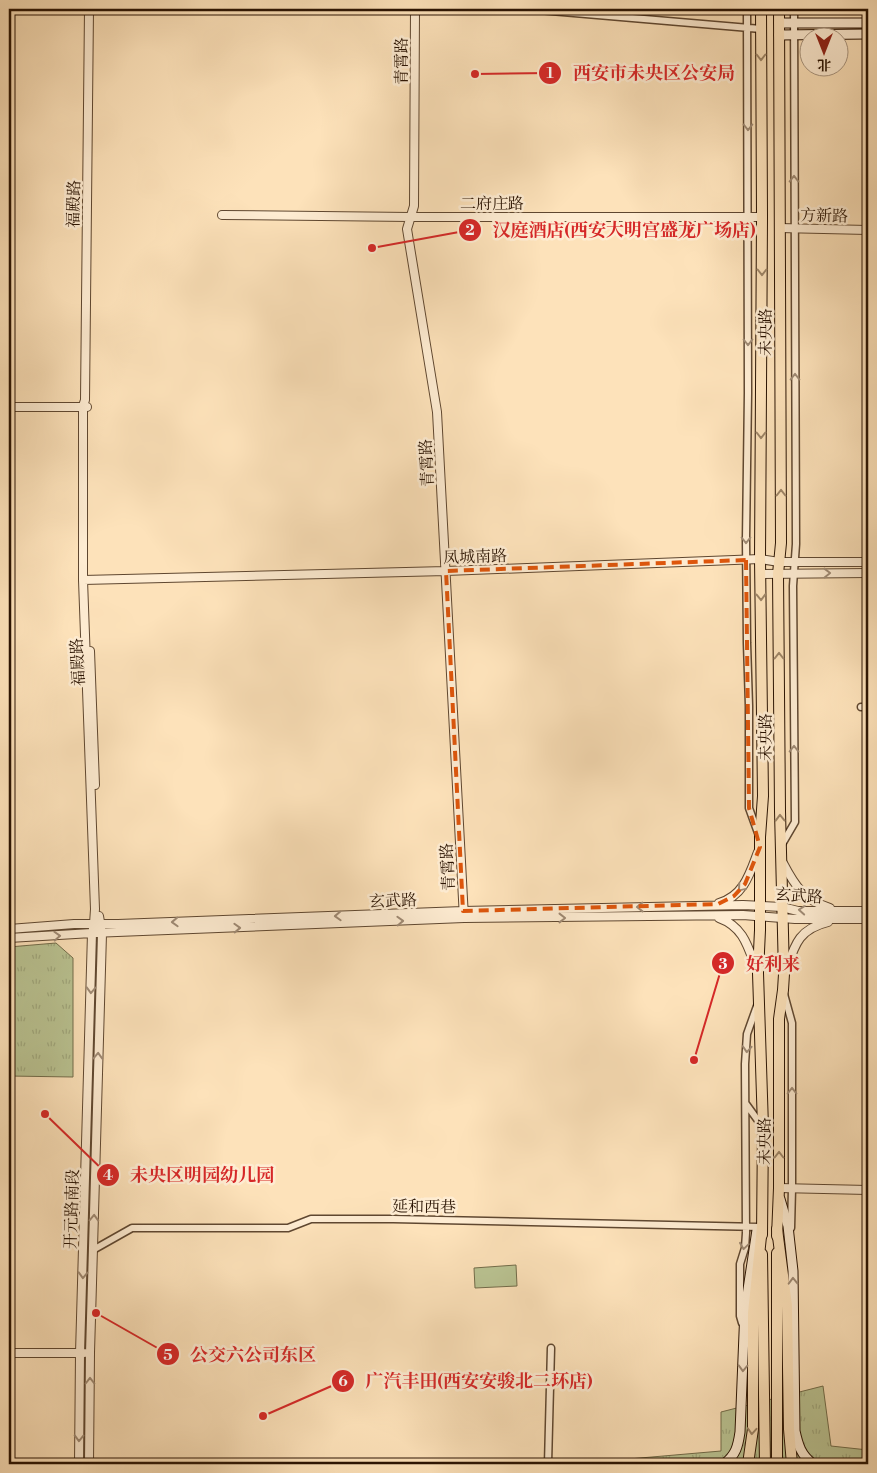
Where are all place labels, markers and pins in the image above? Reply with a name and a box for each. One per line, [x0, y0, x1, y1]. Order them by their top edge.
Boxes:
callout: 西安市未央区公安局 [538, 57, 745, 90]
callout: 汉庭酒店(西安大明宫盛龙广场店) [458, 214, 766, 247]
callout: 好利来 [711, 947, 810, 980]
callout: 未央区明园幼儿园 [95, 1158, 284, 1191]
callout: 公交六公司东区 [155, 1338, 326, 1371]
callout: 广汽丰田(西安安骏北二环店) [331, 1365, 603, 1398]

